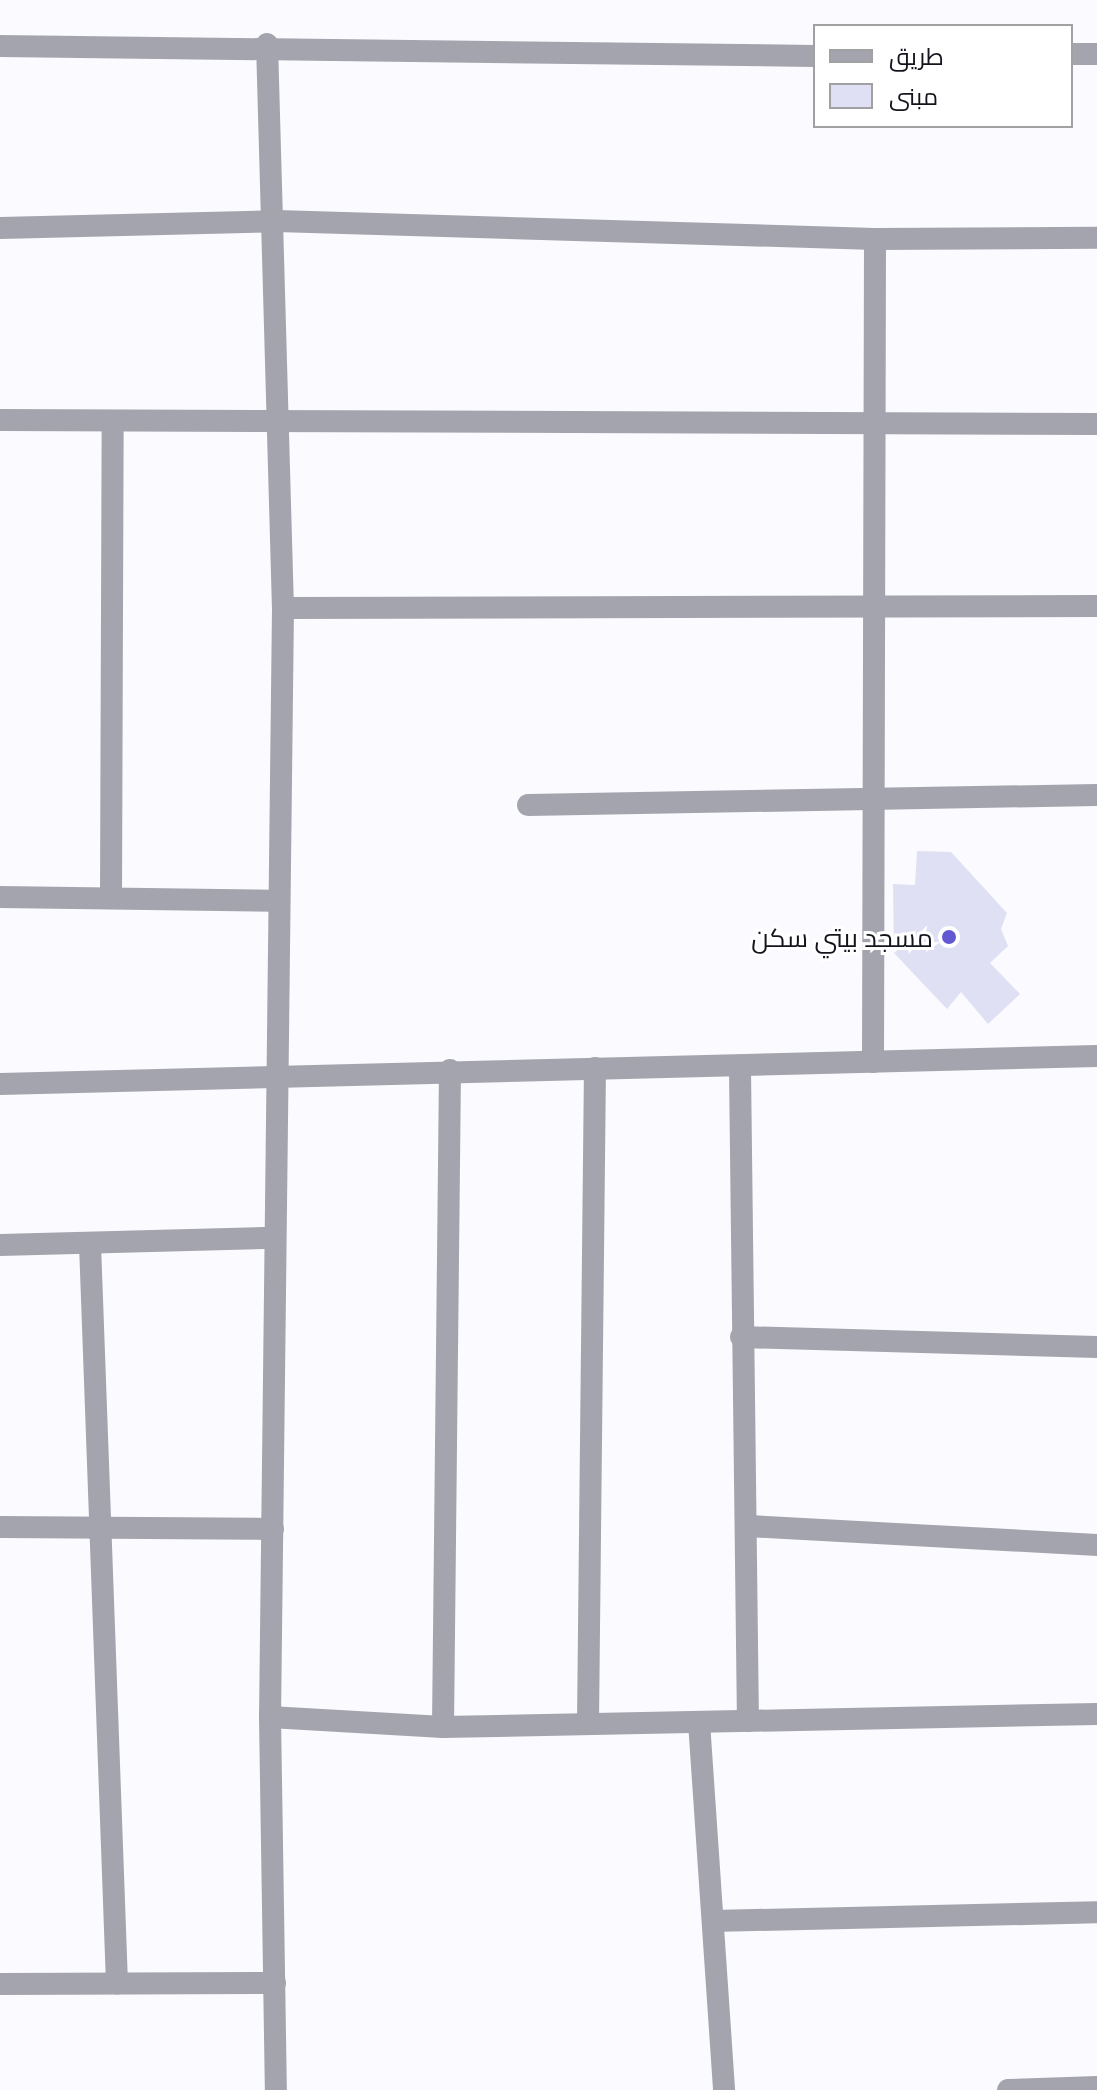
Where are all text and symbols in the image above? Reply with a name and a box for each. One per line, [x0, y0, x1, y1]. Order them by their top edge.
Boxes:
legend [813, 24, 1073, 128]
text: طريق [889, 39, 944, 71]
text: مبنى [889, 79, 938, 111]
place label: مسجد بيتي سكن [751, 921, 933, 953]
marker: مسجد بيتي سكن [940, 928, 958, 946]

